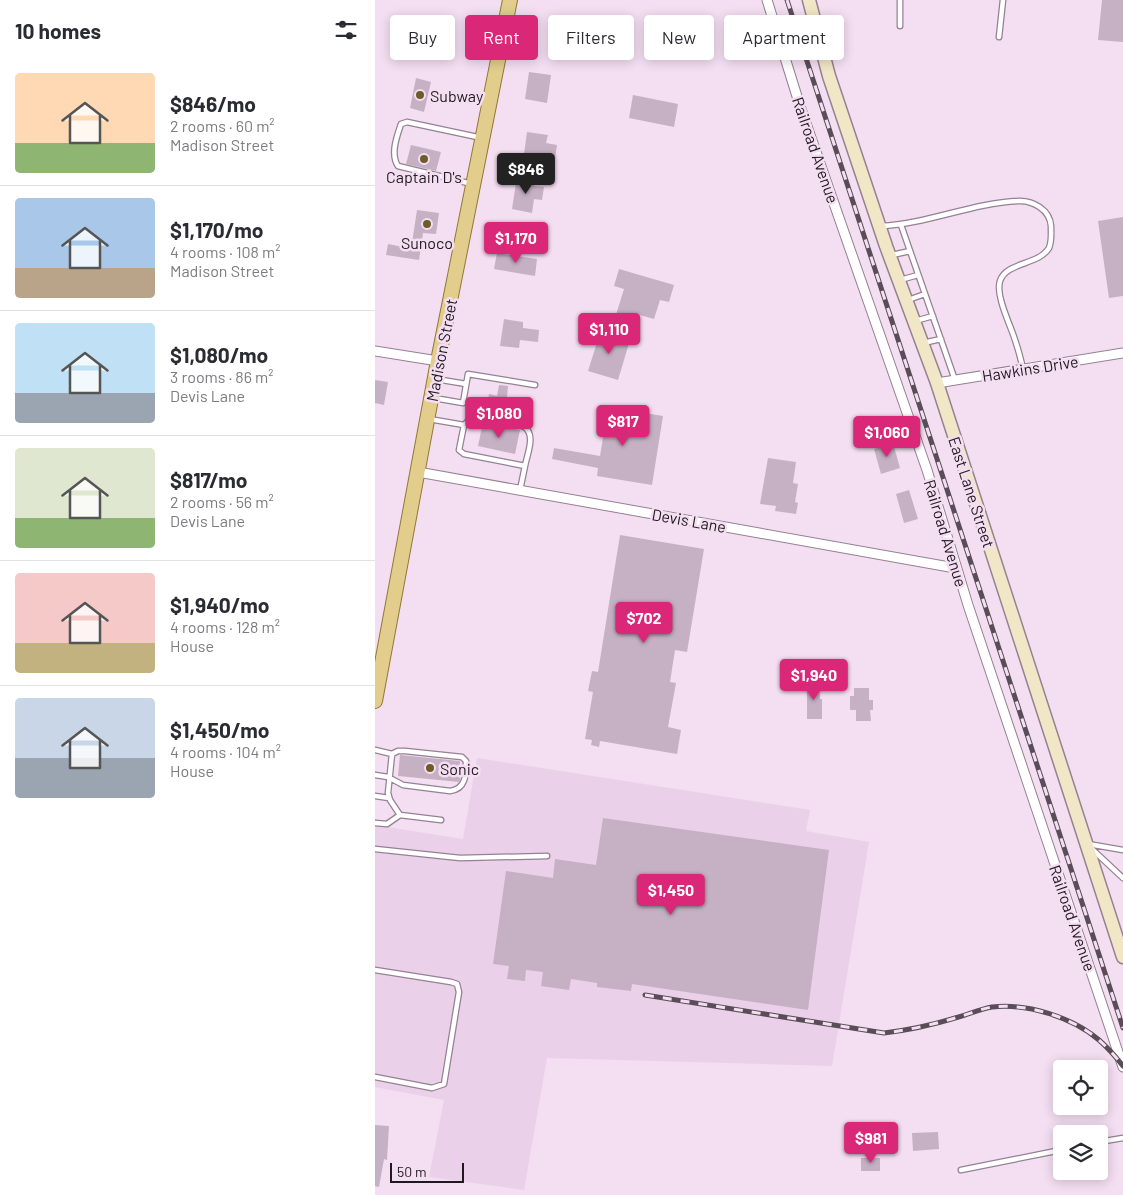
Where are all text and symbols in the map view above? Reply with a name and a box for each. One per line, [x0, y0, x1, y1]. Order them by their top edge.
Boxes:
chip: Buy [390, 15, 455, 60]
chip: Rent [465, 15, 538, 60]
chip: Filters [548, 15, 634, 60]
chip: New [644, 15, 714, 60]
chip: Apartment [724, 15, 844, 60]
icon: filters [332, 16, 360, 44]
text: 10 homes [15, 18, 101, 43]
place label: Subway [430, 86, 484, 105]
marker: Subway [414, 89, 426, 101]
text: $846/mo [170, 91, 256, 116]
icon: home [55, 93, 115, 153]
street label: Railroad Avenue [789, 94, 843, 206]
text: 2 rooms · 60 m² [170, 116, 275, 135]
text: Madison Street [170, 135, 274, 154]
pin: $846 [496, 152, 556, 195]
marker: Captain D's [418, 153, 430, 165]
text: $846 [508, 159, 544, 178]
place label: Captain D's [386, 167, 462, 186]
text: $1,170/mo [170, 217, 263, 242]
icon: home [55, 218, 115, 278]
marker: Sunoco [421, 218, 433, 230]
pin: $1,170 [475, 222, 557, 264]
text: $1,170 [495, 228, 537, 247]
place label: Sunoco [401, 233, 453, 252]
text: 4 rooms · 108 m² [170, 242, 281, 261]
text: Madison Street [170, 261, 274, 280]
street label: Madison Street [422, 297, 460, 403]
pin: $1,110 [568, 312, 650, 355]
text: $1,110 [589, 319, 629, 338]
text: $1,080/mo [170, 342, 268, 367]
icon: home [55, 343, 115, 403]
street label: Hawkins Drive [980, 351, 1080, 385]
text: 3 rooms · 86 m² [170, 367, 274, 386]
text: Devis Lane [170, 386, 245, 405]
pin: $1,080 [458, 396, 540, 439]
text: $1,080 [476, 403, 522, 422]
pin: $817 [593, 404, 653, 447]
text: $817 [607, 411, 639, 430]
pin: $1,060 [846, 416, 928, 458]
text: $1,060 [864, 422, 910, 441]
street label: East Lane Street [945, 434, 999, 550]
text: $817/mo [170, 467, 247, 492]
icon: home [55, 468, 115, 528]
street label: Railroad Avenue [921, 477, 971, 589]
text: 2 rooms · 56 m² [170, 492, 274, 511]
street label: Devis Lane [650, 504, 728, 536]
text: Devis Lane [170, 511, 245, 530]
text: $1,940/mo [170, 592, 269, 617]
icon: home [55, 593, 115, 653]
pin: $702 [614, 602, 674, 644]
text: $702 [626, 608, 662, 627]
text: 4 rooms · 128 m² [170, 617, 280, 636]
text: House [170, 636, 214, 655]
pin: $1,940 [773, 658, 855, 701]
text: $1,940 [791, 665, 837, 684]
text: $1,450/mo [170, 717, 270, 742]
icon: home [55, 718, 115, 778]
text: 4 rooms · 104 m² [170, 742, 281, 761]
place label: Sonic [440, 759, 479, 778]
text: House [170, 761, 214, 780]
marker: Sonic [424, 762, 436, 774]
street label: Railroad Avenue [1046, 862, 1100, 974]
pin: $1,450 [630, 874, 712, 916]
text: $1,450 [648, 880, 694, 899]
map controls [1053, 1060, 1108, 1180]
button: locate [1053, 1060, 1108, 1115]
pin: $981 [841, 1122, 901, 1164]
button: layers [1053, 1125, 1108, 1180]
text: $981 [855, 1128, 887, 1147]
scale bar [390, 1160, 464, 1183]
text: 50 m [397, 1163, 426, 1180]

